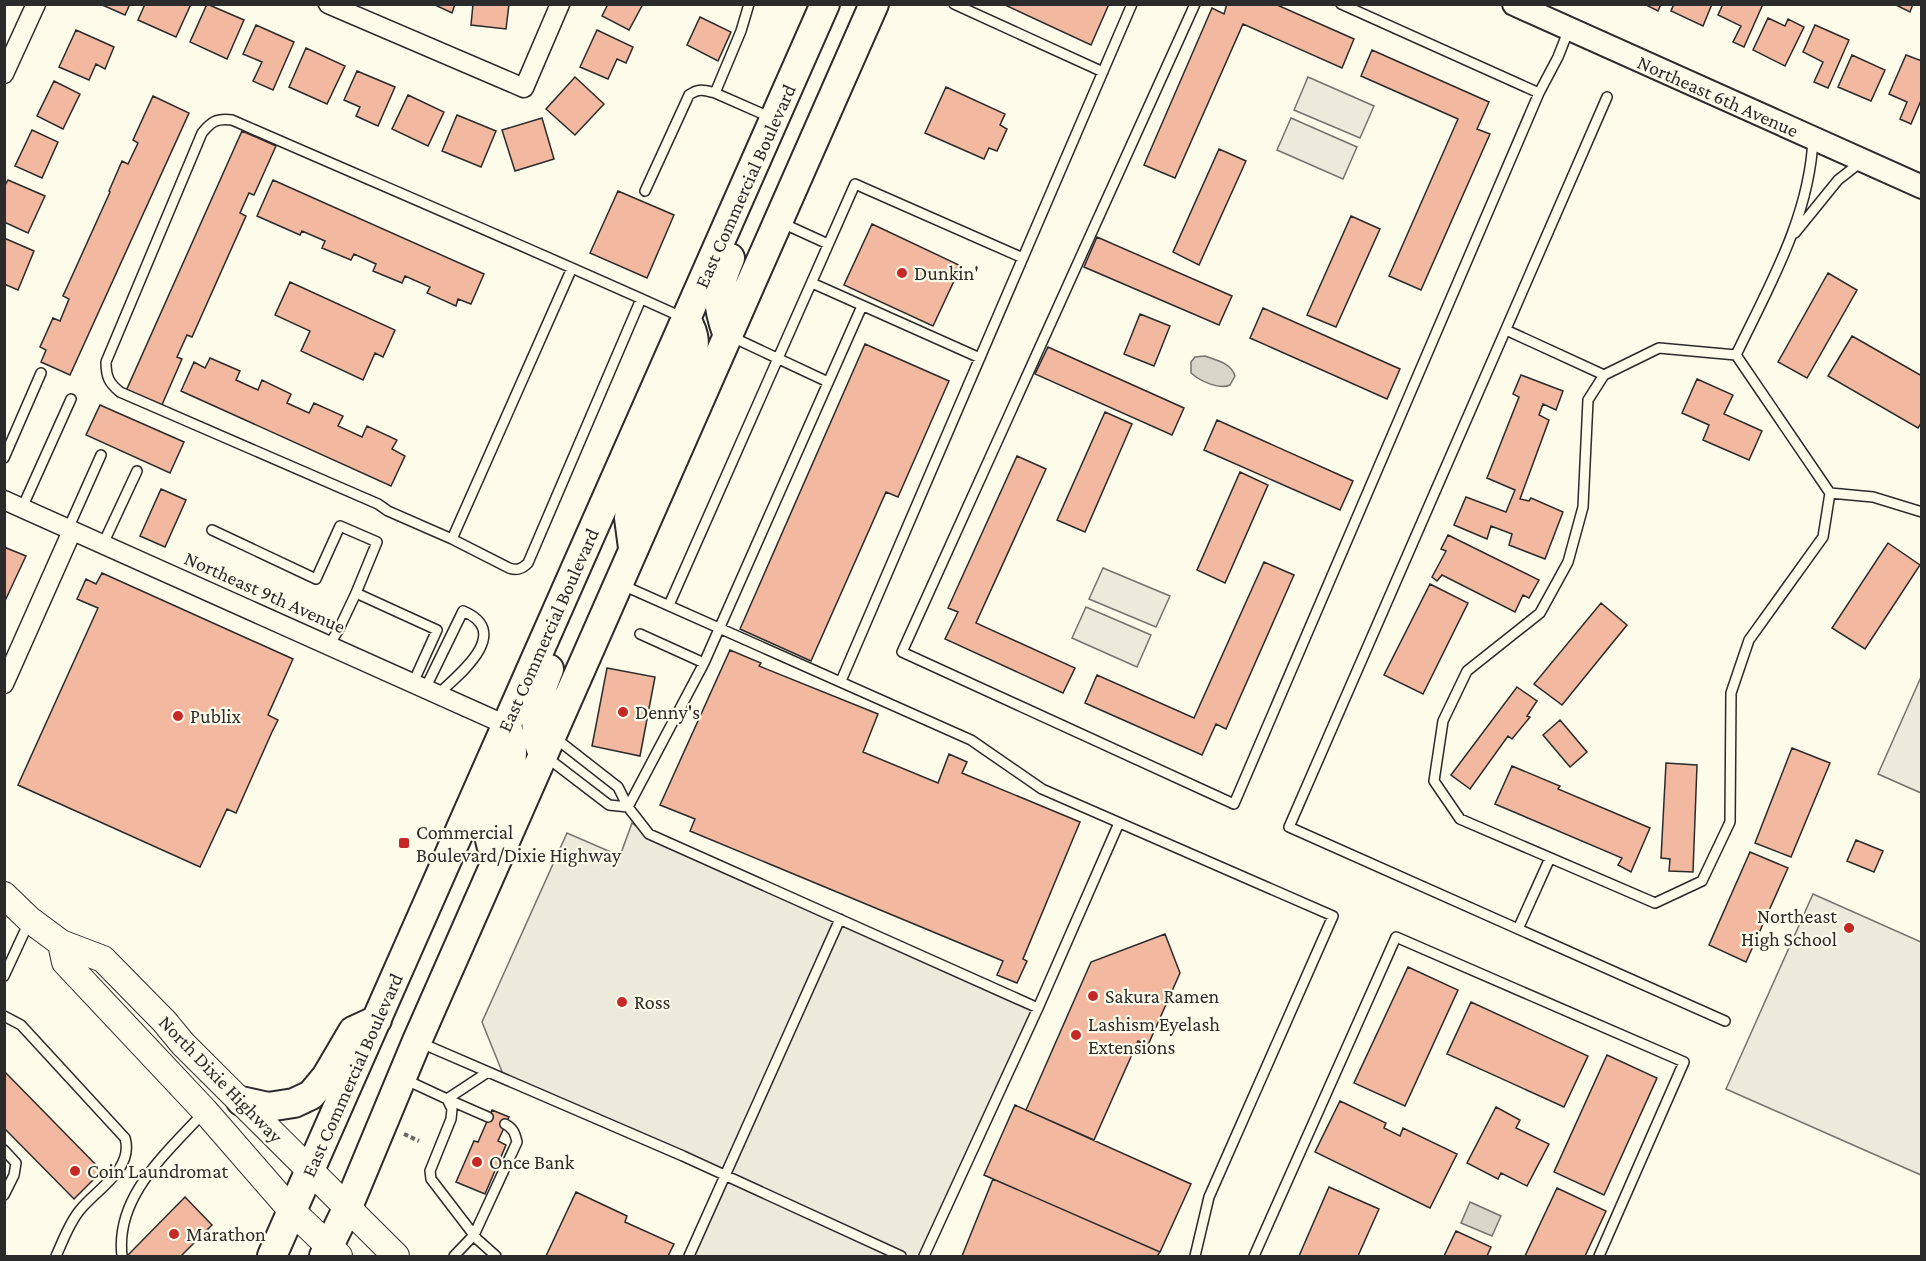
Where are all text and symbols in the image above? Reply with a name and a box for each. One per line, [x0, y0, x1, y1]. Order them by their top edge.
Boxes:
street label: Northeast 6th Avenue [1634, 51, 1802, 141]
street label: East Commercial Boulevard [690, 80, 800, 291]
place label: Dunkin' [914, 262, 979, 284]
marker: Dunkin' [895, 266, 909, 280]
street label: East Commercial Boulevard [493, 524, 603, 735]
street label: Northeast 9th Avenue [181, 547, 349, 637]
place label: Denny's [635, 701, 700, 724]
place label: Publix [190, 705, 241, 727]
marker: Denny's [616, 705, 630, 719]
marker: Publix [171, 709, 185, 723]
place label: Commercial Boulevard/Dixie Highway [416, 821, 622, 867]
marker: Commercial Boulevard/Dixie Highway [397, 836, 411, 850]
place label: Northeast High School [1741, 905, 1837, 951]
marker: Northeast High School [1842, 921, 1856, 935]
street label: East Commercial Boulevard [297, 969, 407, 1180]
place label: Sakura Ramen [1105, 985, 1219, 1007]
marker: Sakura Ramen [1086, 989, 1100, 1003]
place label: Ross [634, 991, 671, 1013]
marker: Ross [615, 995, 629, 1009]
street label: North Dixie Highway [154, 1011, 288, 1149]
place label: Lashism Eyelash Extensions [1088, 1013, 1220, 1058]
marker: Lashism Eyelash Extensions [1069, 1028, 1083, 1042]
place label: Once Bank [489, 1151, 575, 1173]
marker: Once Bank [470, 1155, 484, 1169]
place label: Coin Laundromat [87, 1160, 228, 1182]
marker: Coin Laundromat [68, 1164, 82, 1178]
place label: Marathon [186, 1223, 266, 1245]
marker: Marathon [167, 1227, 181, 1241]

